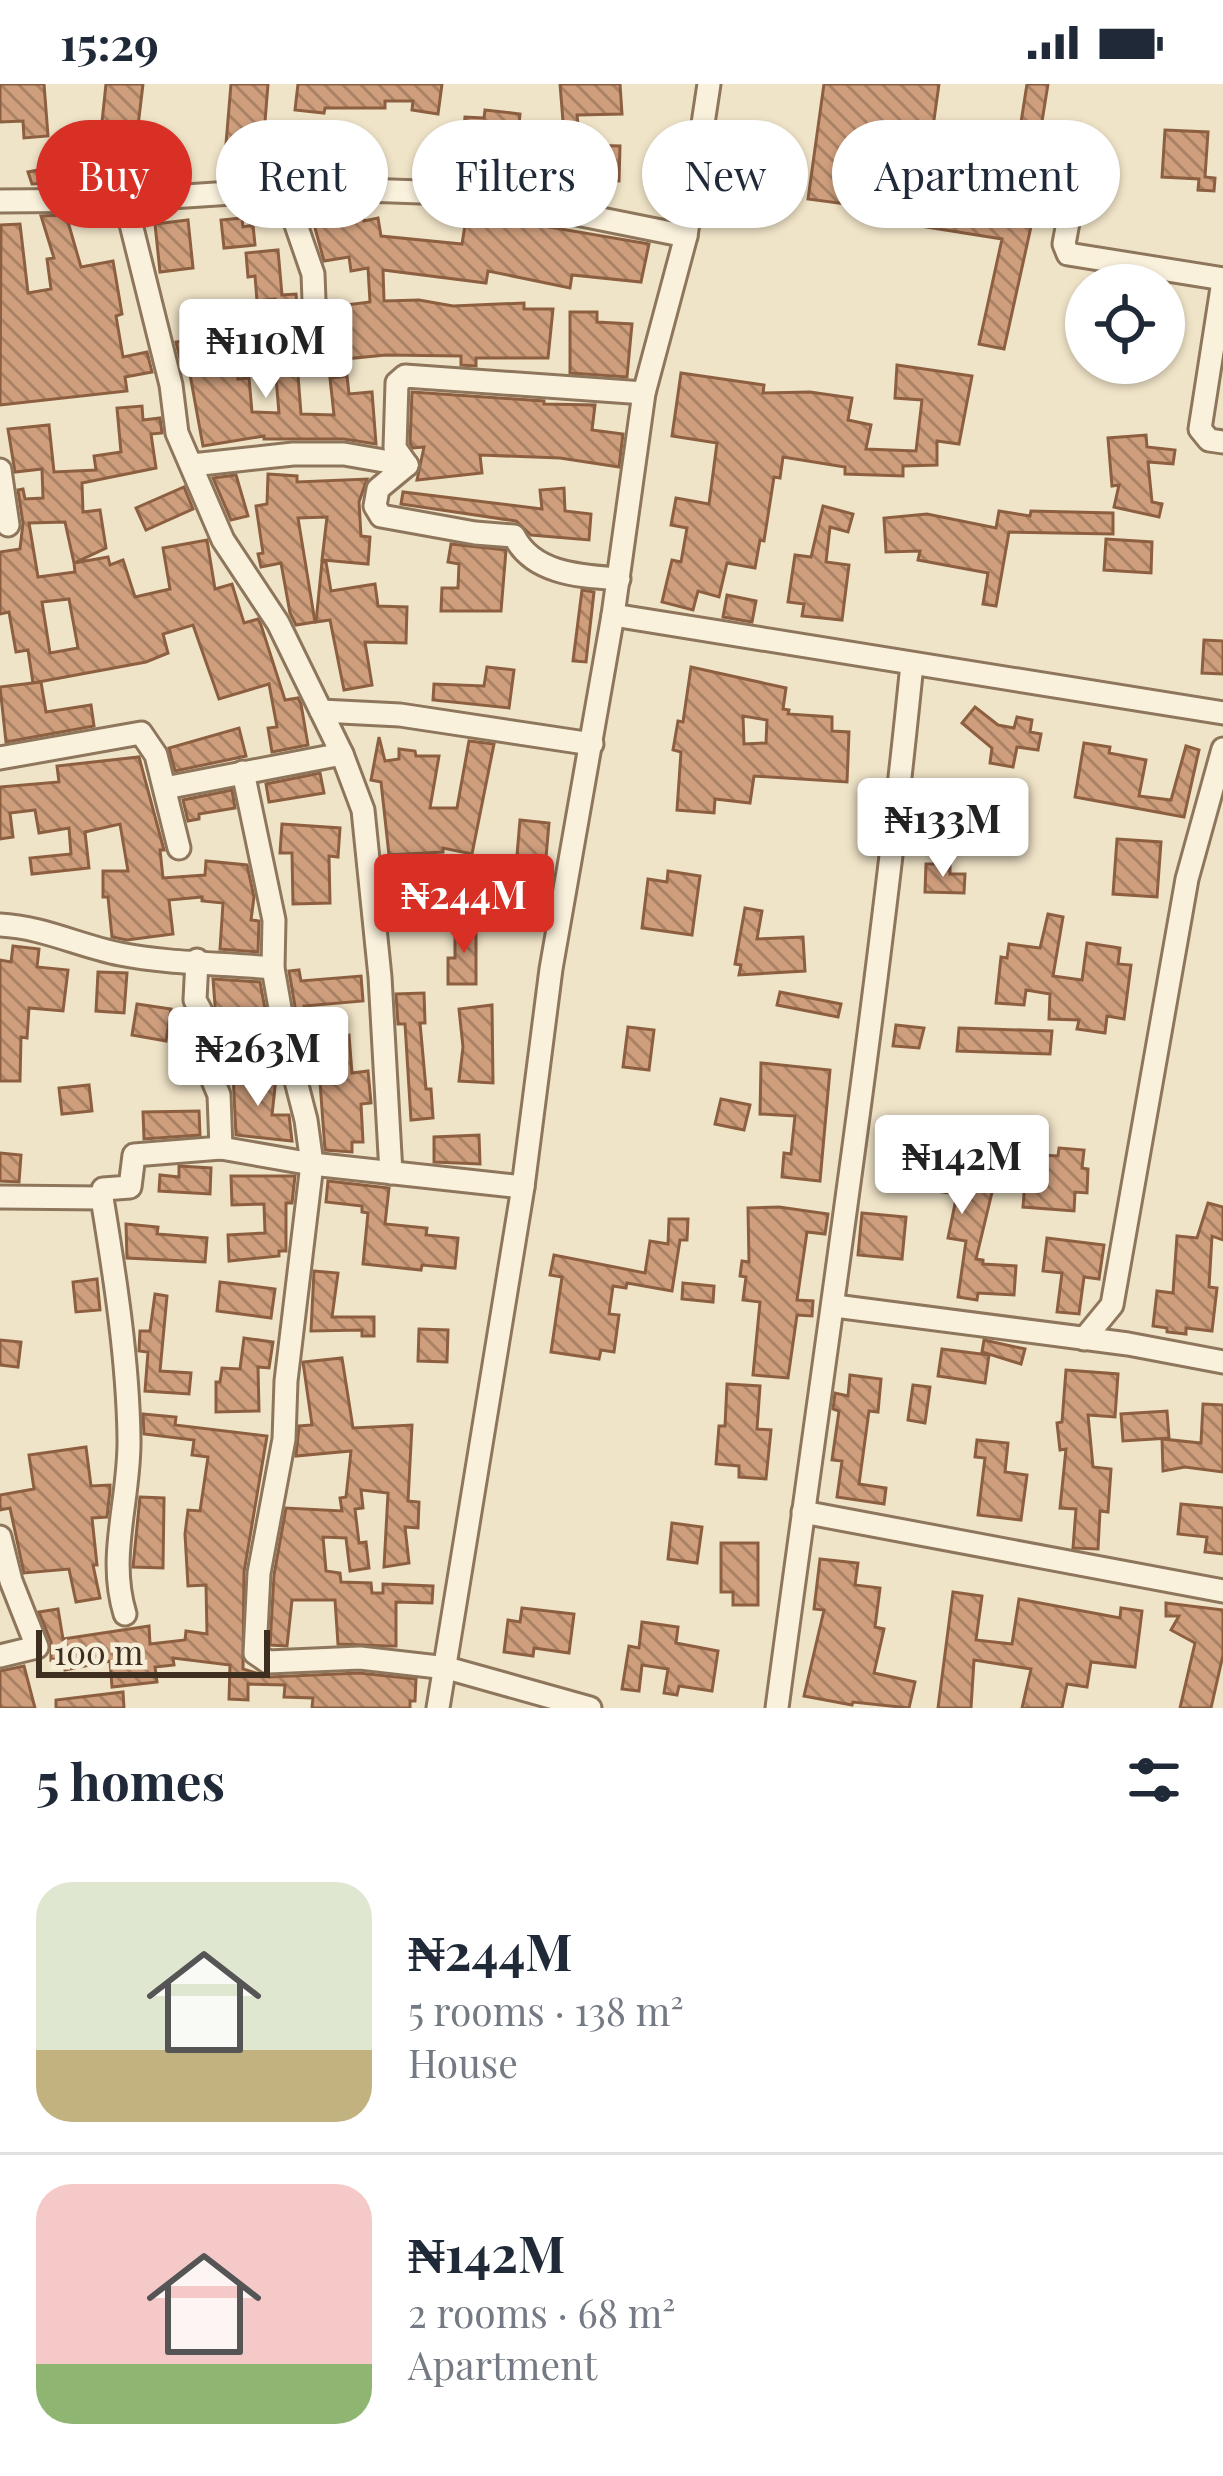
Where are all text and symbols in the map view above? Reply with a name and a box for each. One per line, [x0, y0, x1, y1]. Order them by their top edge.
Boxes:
text: 15:29 [60, 12, 159, 72]
chip: Buy [36, 120, 192, 228]
chip: Rent [216, 120, 388, 228]
chip: Filters [412, 120, 618, 228]
chip: New [642, 120, 808, 228]
chip: Apartment [832, 120, 1120, 228]
map controls [1065, 264, 1185, 384]
button: locate [1065, 264, 1185, 384]
pin: ₦110M [182, 299, 350, 401]
text: ₦110M [206, 312, 326, 364]
pin: ₦133M [859, 778, 1027, 880]
text: ₦133M [884, 791, 1002, 843]
pin: ₦244M [380, 854, 548, 956]
text: ₦244M [401, 867, 527, 919]
pin: ₦263M [174, 1007, 342, 1109]
text: ₦263M [195, 1020, 321, 1072]
pin: ₦142M [878, 1115, 1046, 1217]
text: ₦142M [902, 1128, 1022, 1180]
scale bar [36, 1624, 270, 1677]
text: 100 m [54, 1629, 143, 1673]
text: 5 homes [36, 1746, 225, 1814]
icon: filters [1121, 1747, 1187, 1813]
text: ₦244M [408, 1916, 573, 1984]
icon: home [132, 1930, 276, 2074]
text: 5 rooms · 138 m² [408, 1984, 684, 2036]
text: House [408, 2036, 518, 2088]
text: ₦142M [408, 2218, 565, 2286]
icon: home [132, 2232, 276, 2376]
text: 2 rooms · 68 m² [408, 2286, 675, 2338]
text: Apartment [408, 2338, 597, 2390]

